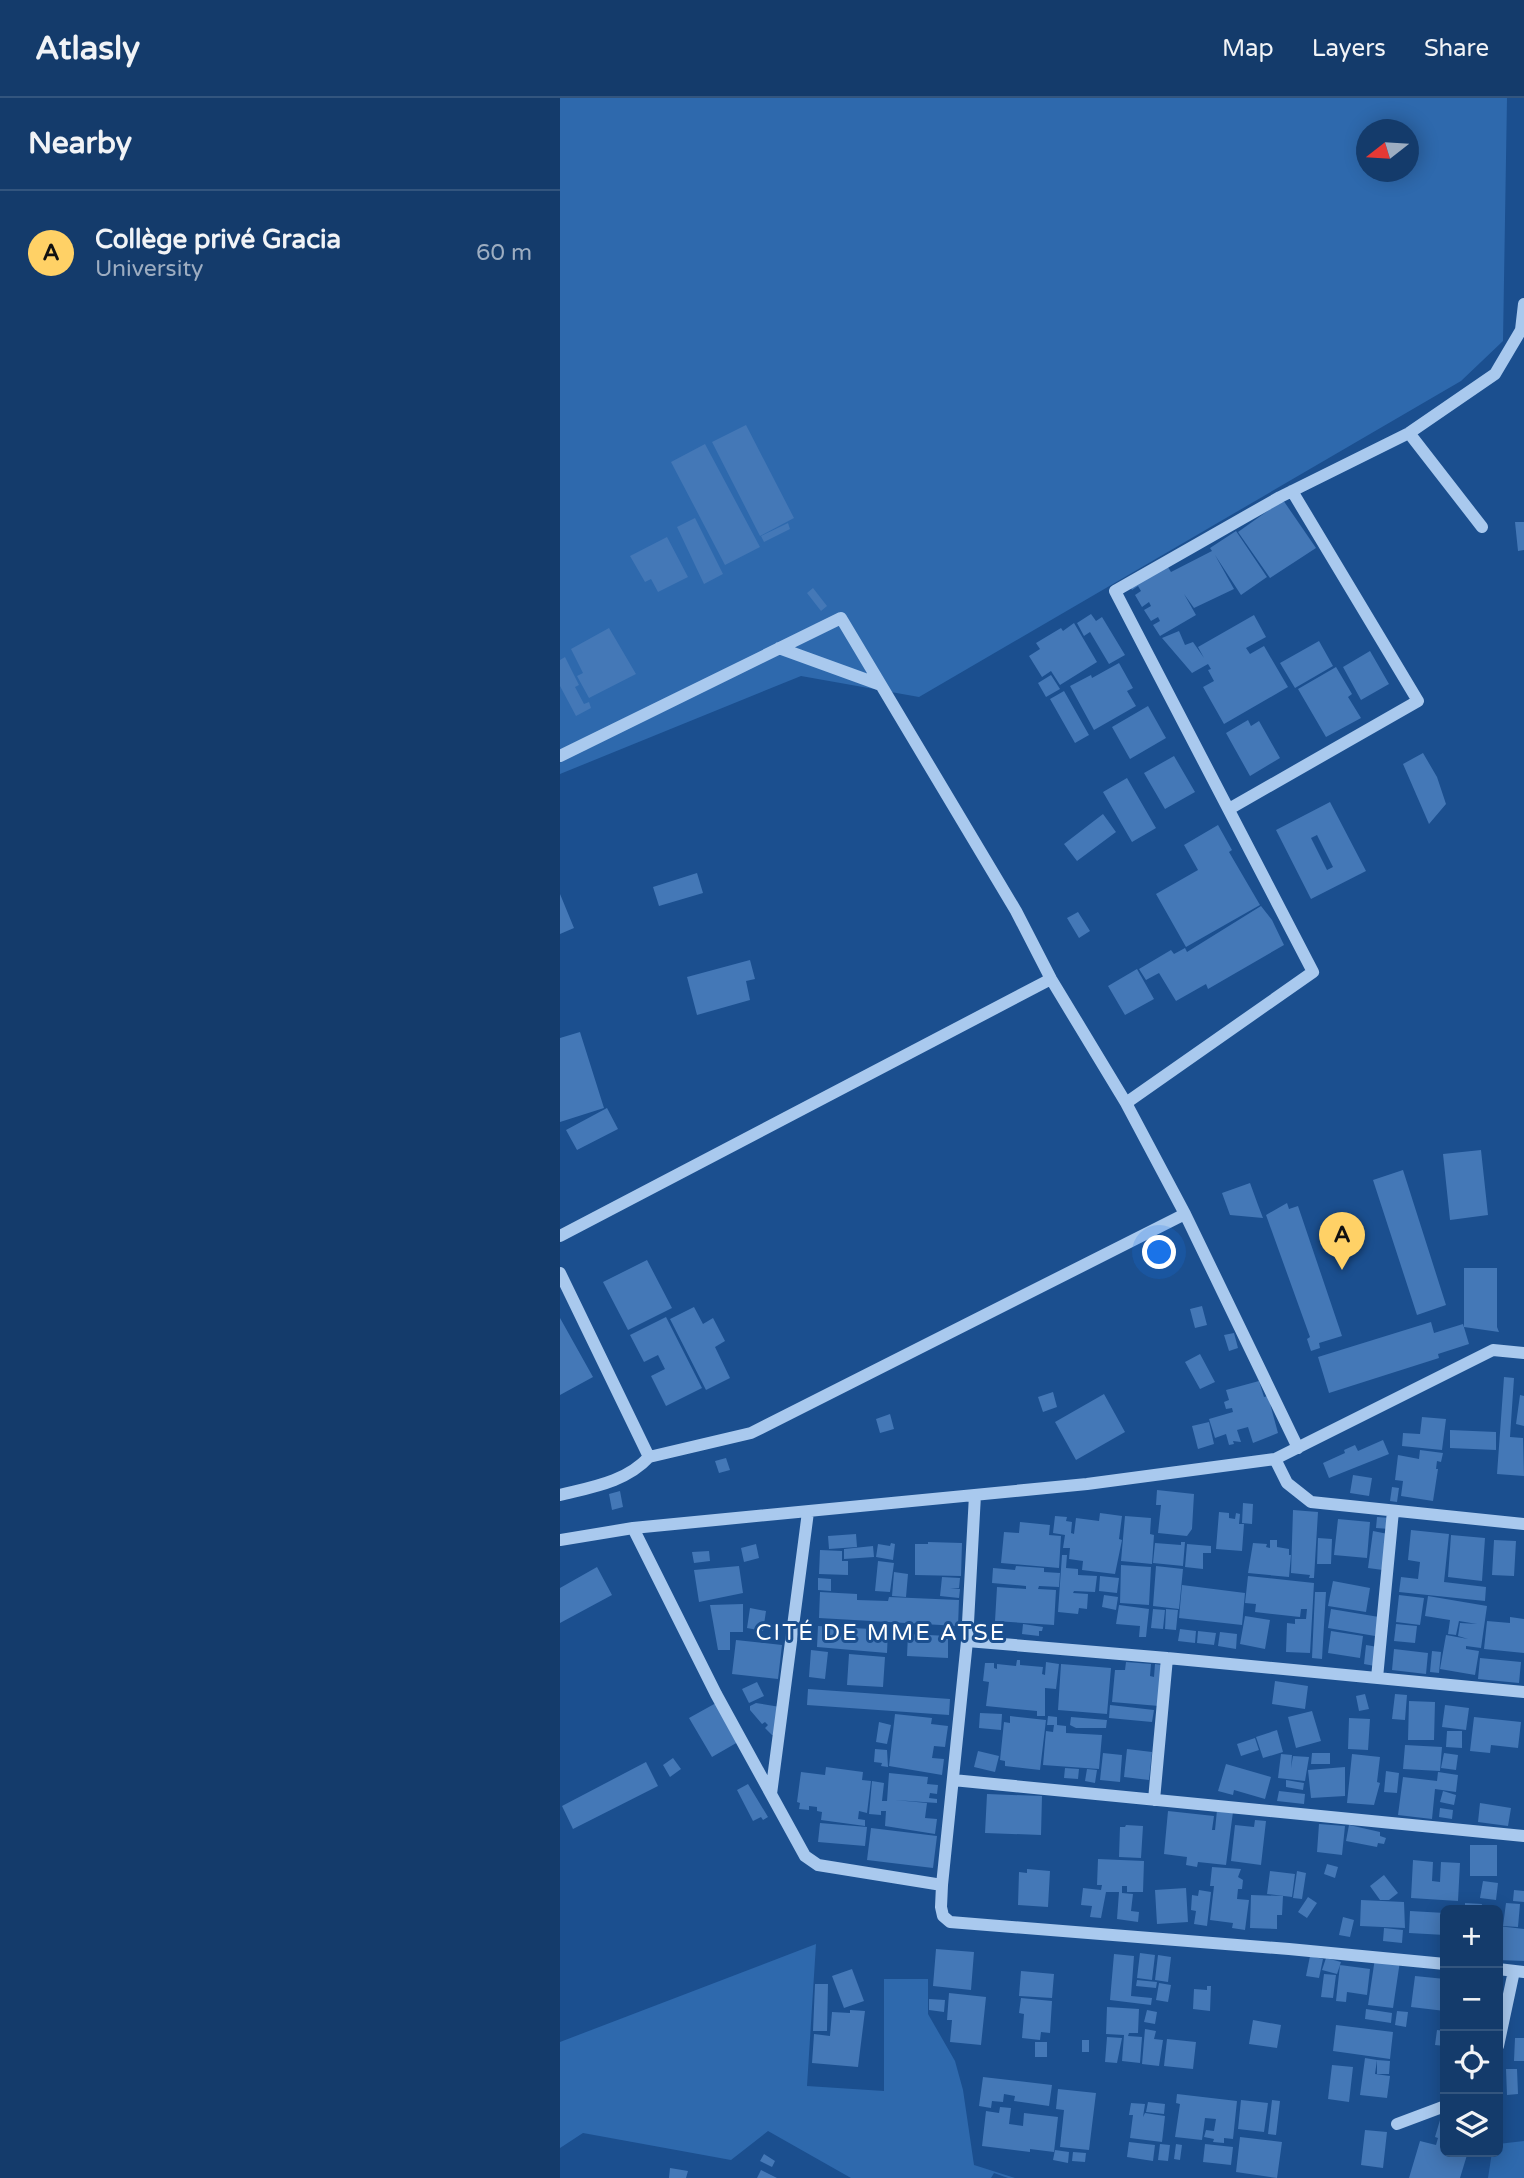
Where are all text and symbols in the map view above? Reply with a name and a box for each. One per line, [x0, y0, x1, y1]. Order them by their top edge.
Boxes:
text: Atlasly [35, 29, 140, 68]
text: Map [1222, 34, 1274, 63]
text: Layers [1312, 34, 1386, 63]
text: Share [1424, 34, 1489, 63]
north arrow [1356, 119, 1419, 182]
text: Nearby [28, 125, 132, 162]
text: Collège privé Gracia [95, 224, 341, 255]
text: A [42, 239, 60, 267]
text: 60 m [476, 239, 532, 267]
text: University [95, 255, 203, 283]
pin: A [1319, 1212, 1365, 1270]
your location [1142, 1235, 1176, 1269]
district label: CITÉ DE MME ATSE [756, 1619, 1006, 1647]
map controls [1440, 1905, 1503, 2157]
button: + [1440, 1905, 1503, 1968]
button: − [1440, 1968, 1503, 2031]
button: locate [1440, 2031, 1503, 2094]
button: layers [1440, 2094, 1503, 2157]

